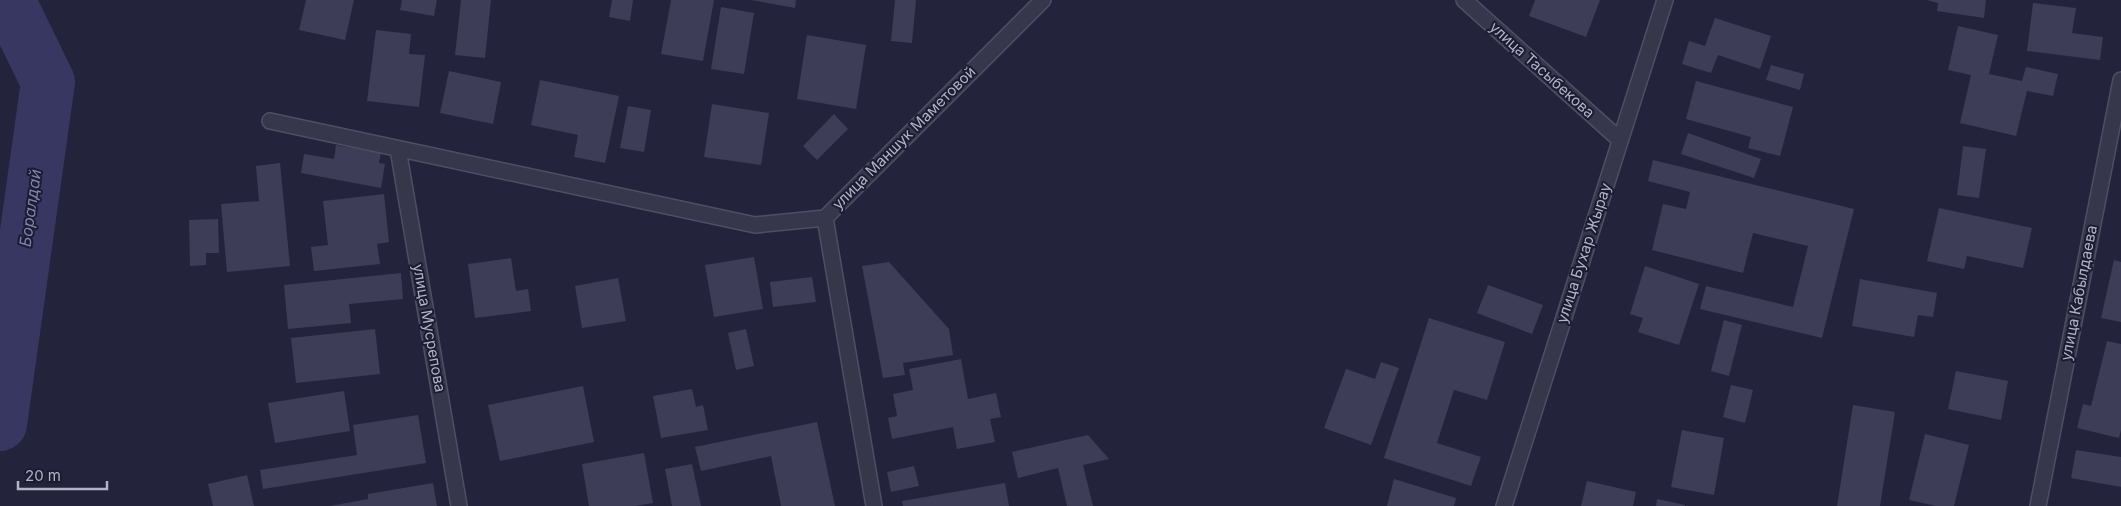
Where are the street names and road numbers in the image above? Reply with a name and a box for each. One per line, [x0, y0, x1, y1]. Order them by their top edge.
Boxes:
street label: улица Тасыбекова [1486, 17, 1599, 122]
street label: улица Маншук Маметовой [828, 62, 979, 213]
street label: улица Бухар Жырау [1552, 180, 1615, 325]
street label: улица Кабылдаева [2056, 224, 2101, 362]
street label: улица Мусрепова [409, 262, 450, 393]

